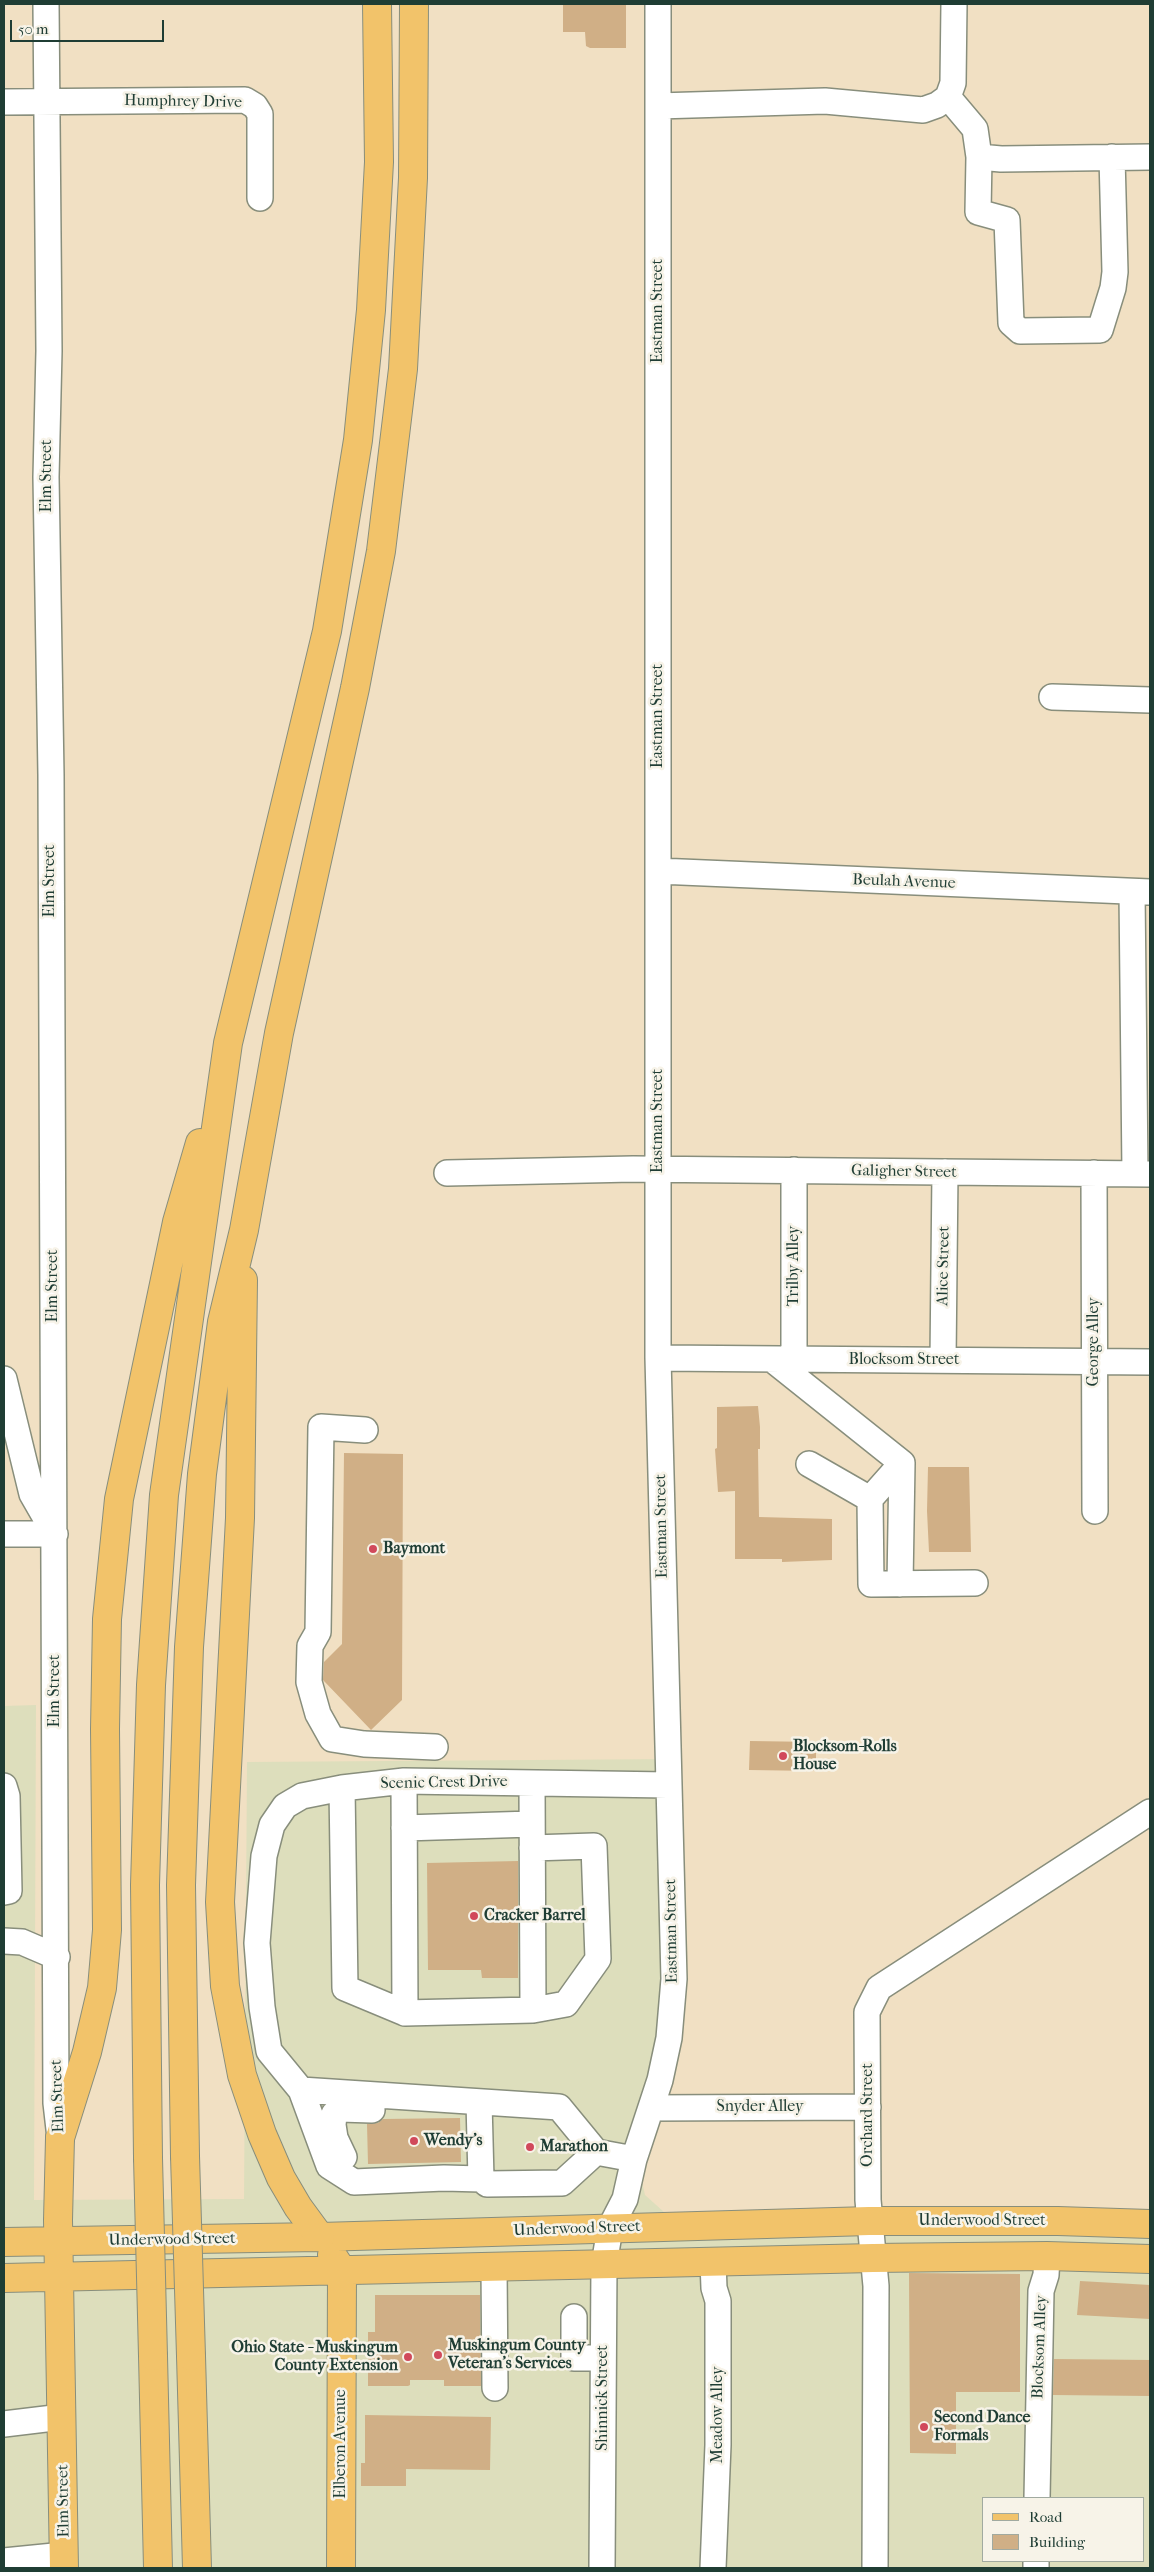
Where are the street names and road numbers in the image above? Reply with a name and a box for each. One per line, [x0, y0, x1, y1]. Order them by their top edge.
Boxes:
street label: Humphrey Drive [124, 91, 242, 113]
street label: Eastman Street [648, 259, 668, 363]
street label: Elm Street [37, 439, 57, 513]
street label: Eastman Street [648, 664, 668, 768]
street label: Elm Street [40, 844, 60, 918]
street label: Beulah Avenue [852, 871, 956, 893]
street label: Eastman Street [648, 1069, 668, 1173]
street label: Galigher Street [851, 1161, 957, 1183]
street label: Trilby Alley [784, 1226, 804, 1306]
street label: Alice Street [934, 1226, 954, 1306]
street label: Elm Street [43, 1249, 63, 1323]
street label: George Alley [1084, 1297, 1104, 1387]
street label: Blocksom Street [849, 1350, 959, 1370]
street label: Eastman Street [651, 1474, 673, 1578]
street label: Elm Street [45, 1654, 65, 1728]
street label: Scenic Crest Drive [380, 1772, 508, 1794]
street label: Eastman Street [661, 1879, 683, 1983]
street label: Elm Street [47, 2059, 69, 2133]
street label: Orchard Street [858, 2063, 878, 2167]
street label: Snyder Alley [716, 2097, 804, 2117]
street label: Underwood Street [918, 2211, 1046, 2231]
street label: Underwood Street [513, 2217, 641, 2241]
street label: Underwood Street [108, 2229, 236, 2251]
street label: Blocksom Alley [1029, 2295, 1051, 2399]
street label: Shinnick Street [593, 2345, 613, 2451]
street label: Meadow Alley [708, 2367, 728, 2463]
street label: Elberon Avenue [331, 2389, 351, 2499]
street label: Elm Street [54, 2464, 74, 2538]

